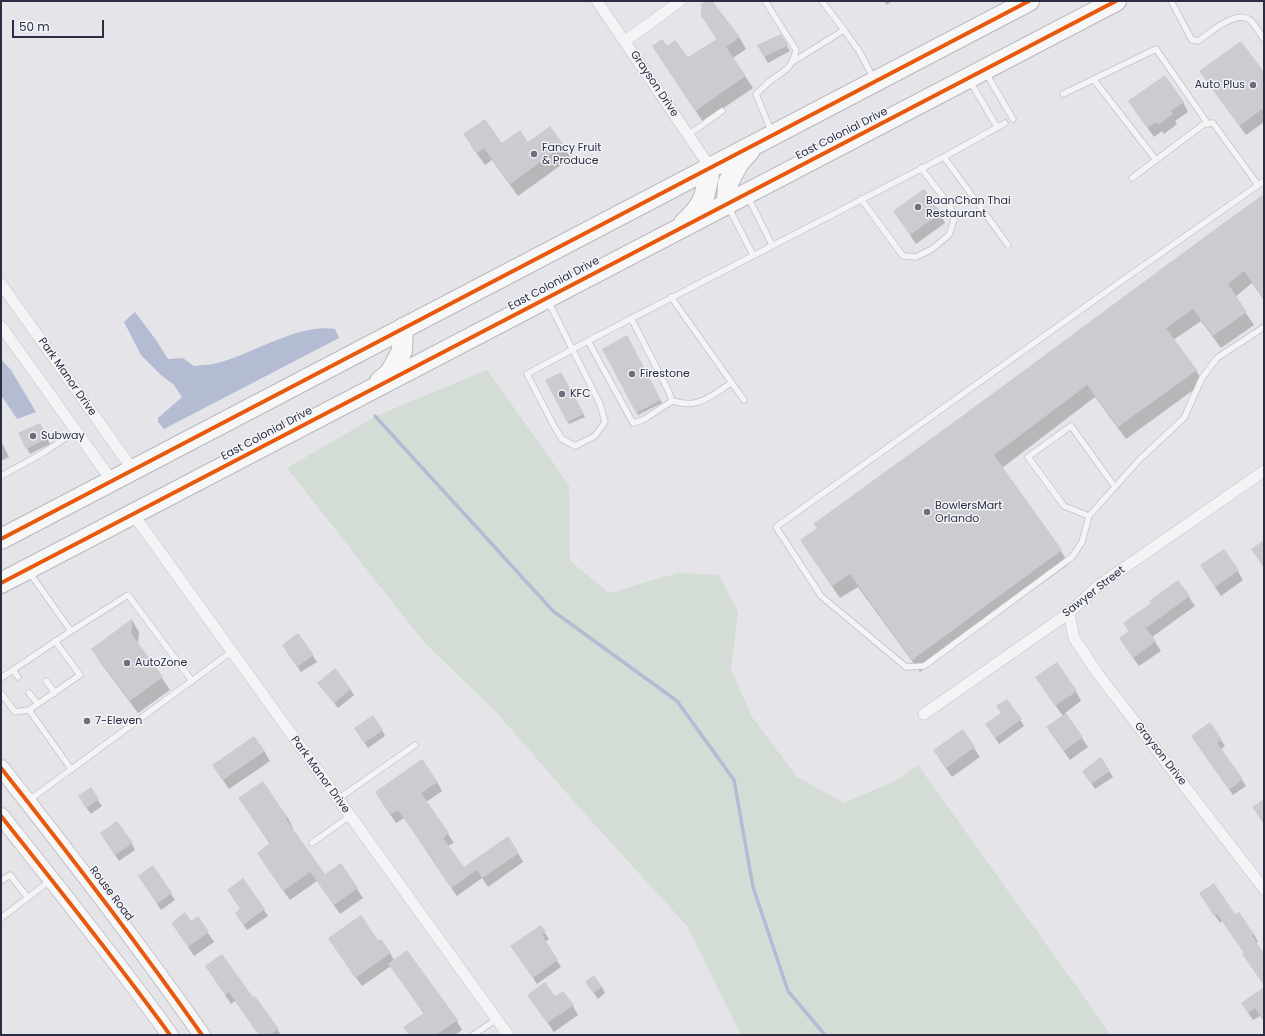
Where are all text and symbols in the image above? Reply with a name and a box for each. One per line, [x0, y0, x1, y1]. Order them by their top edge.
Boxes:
scale bar [14, 12, 106, 38]
text: 50 m [19, 18, 50, 35]
street label: Grayson Drive [627, 49, 681, 119]
place label: Auto Plus [1195, 78, 1245, 92]
marker: Auto Plus [1248, 80, 1258, 90]
street label: East Colonial Drive [794, 105, 890, 163]
place label: Fancy Fruit & Produce [542, 141, 601, 167]
marker: Fancy Fruit & Produce [529, 149, 539, 159]
place label: BaanChan Thai Restaurant [926, 194, 1011, 220]
marker: BaanChan Thai Restaurant [913, 202, 923, 212]
street label: East Colonial Drive [506, 254, 602, 314]
street label: Park Manor Drive [35, 335, 99, 419]
place label: Firestone [640, 367, 690, 381]
marker: Firestone [627, 369, 637, 379]
place label: KFC [570, 387, 591, 401]
marker: KFC [557, 389, 567, 399]
street label: East Colonial Drive [219, 404, 315, 464]
place label: Subway [41, 429, 85, 443]
marker: Subway [28, 431, 38, 441]
place label: BowlersMart Orlando [935, 499, 1002, 525]
marker: BowlersMart Orlando [922, 507, 932, 517]
street label: Sawyer Street [1060, 564, 1128, 620]
place label: AutoZone [135, 656, 187, 670]
marker: AutoZone [122, 658, 132, 668]
place label: 7-Eleven [95, 714, 142, 728]
marker: 7-Eleven [82, 716, 92, 726]
street label: Grayson Drive [1131, 720, 1189, 788]
street label: Park Manor Drive [288, 734, 352, 816]
street label: Rouse Road [86, 864, 136, 924]

